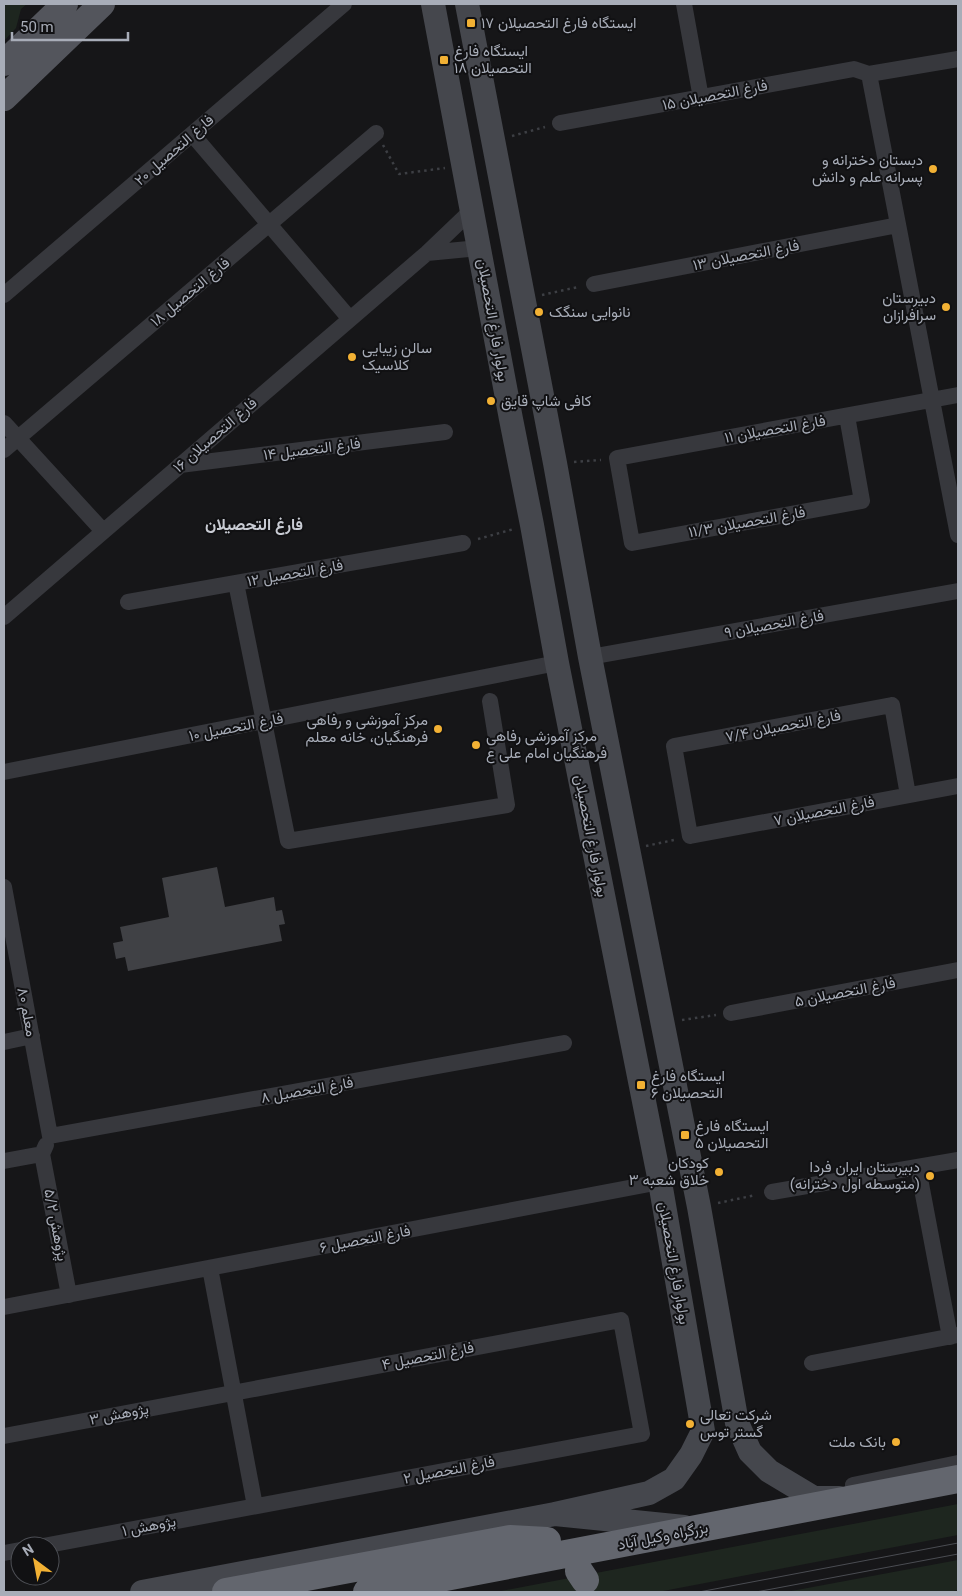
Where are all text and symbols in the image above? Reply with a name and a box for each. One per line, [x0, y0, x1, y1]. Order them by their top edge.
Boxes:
scale bar [12, 10, 129, 42]
place label: ایستگاه فارغ التحصیلان ۱۷ [481, 14, 637, 34]
marker: ایستگاه فارغ التحصیلان ۱۷ [465, 17, 477, 29]
text: 50 m [20, 18, 54, 36]
place label: ایستگاه فارغ التحصیلان ۱۸ [454, 42, 532, 77]
marker: ایستگاه فارغ التحصیلان ۱۸ [438, 54, 450, 66]
street label: فارغ التحصیلان ۱۵ [661, 76, 770, 116]
street label: فارغ التحصیل ۲۰ [131, 111, 219, 191]
place label: دبستان دخترانه و پسرانه علم و دانش [812, 151, 923, 187]
marker: دبستان دخترانه و پسرانه علم و دانش [927, 163, 939, 175]
street label: فارغ التحصیلان ۱۳ [691, 236, 801, 276]
street label: فارغ التحصیل ۱۸ [147, 253, 235, 332]
street label: بولوار فارغ التحصیلان [471, 257, 513, 383]
place label: دبیرستان سرافرازان [882, 289, 936, 324]
marker: دبیرستان سرافرازان [940, 301, 952, 313]
place label: نانوایی سنگک [549, 303, 630, 322]
marker: نانوایی سنگک [533, 306, 545, 318]
place label: سالن زیبایی کلاسیک [362, 339, 432, 374]
marker: سالن زیبایی کلاسیک [346, 351, 358, 363]
place label: کافی شاپ قایق [501, 392, 592, 411]
street label: فارغ التحصیلان ۱۶ [169, 394, 262, 478]
marker: کافی شاپ قایق [485, 395, 497, 407]
street label: فارغ التحصیلان ۱۱ [723, 411, 827, 449]
street label: فارغ التحصیل ۱۴ [262, 434, 362, 466]
street label: فارغ التحصیلان ۱۱/۳ [687, 503, 807, 543]
district label: فارغ التحصیلان [205, 515, 303, 535]
street label: فارغ التحصیل ۱۲ [246, 556, 345, 592]
street label: فارغ التحصیلان ۹ [723, 606, 826, 644]
street label: فارغ التحصیلان ۷/۴ [724, 706, 843, 748]
street label: فارغ التحصیل ۱۰ [187, 709, 285, 747]
place label: مرکز آموزشی و رفاهی فرهنگیان، خانه معلم [305, 711, 428, 747]
marker: مرکز آموزشی و رفاهی فرهنگیان، خانه معلم [432, 723, 444, 735]
place label: مرکز آموزشی رفاهی فرهنگیان امام علی ع [486, 727, 607, 764]
marker: مرکز آموزشی رفاهی فرهنگیان امام علی ع [470, 739, 482, 751]
street label: بولوار فارغ التحصیلان [568, 773, 612, 899]
street label: فارغ التحصیلان ۷ [772, 792, 876, 832]
street label: فارغ التحصیلان ۵ [793, 973, 898, 1013]
street label: معلم ۸۰ [12, 986, 41, 1038]
place label: ایستگاه فارغ التحصیلان ۶ [651, 1067, 725, 1102]
street label: فارغ التحصیل ۸ [259, 1073, 355, 1109]
marker: ایستگاه فارغ التحصیلان ۶ [635, 1079, 647, 1091]
place label: ایستگاه فارغ التحصیلان ۵ [695, 1117, 769, 1152]
marker: ایستگاه فارغ التحصیلان ۵ [679, 1129, 691, 1141]
place label: کودکان خلاق شعبه ۳ [629, 1154, 709, 1189]
place label: دبیرستان ایران فردا (متوسطه اول دخترانه) [790, 1158, 920, 1193]
marker: کودکان خلاق شعبه ۳ [713, 1166, 725, 1178]
marker: دبیرستان ایران فردا (متوسطه اول دخترانه) [924, 1170, 936, 1182]
street label: پژوهش ۵/۲ [39, 1187, 72, 1263]
street label: بولوار فارغ التحصیلان [652, 1200, 694, 1326]
street label: فارغ التحصیل ۶ [318, 1221, 413, 1259]
street label: فارغ التحصیل ۴ [380, 1338, 476, 1376]
street label: پژوهش ۳ [88, 1399, 150, 1430]
place label: شرکت تعالی گستر توس [700, 1406, 772, 1442]
marker: شرکت تعالی گستر توس [684, 1418, 696, 1430]
place label: بانک ملت [829, 1433, 886, 1451]
marker: بانک ملت [890, 1436, 902, 1448]
street label: فارغ التحصیل ۲ [402, 1452, 497, 1490]
street label: پژوهش ۱ [121, 1512, 178, 1541]
street label: بزرگراه وکیل آباد [616, 1518, 710, 1554]
north arrow [10, 1536, 60, 1586]
text: N [20, 1541, 37, 1559]

